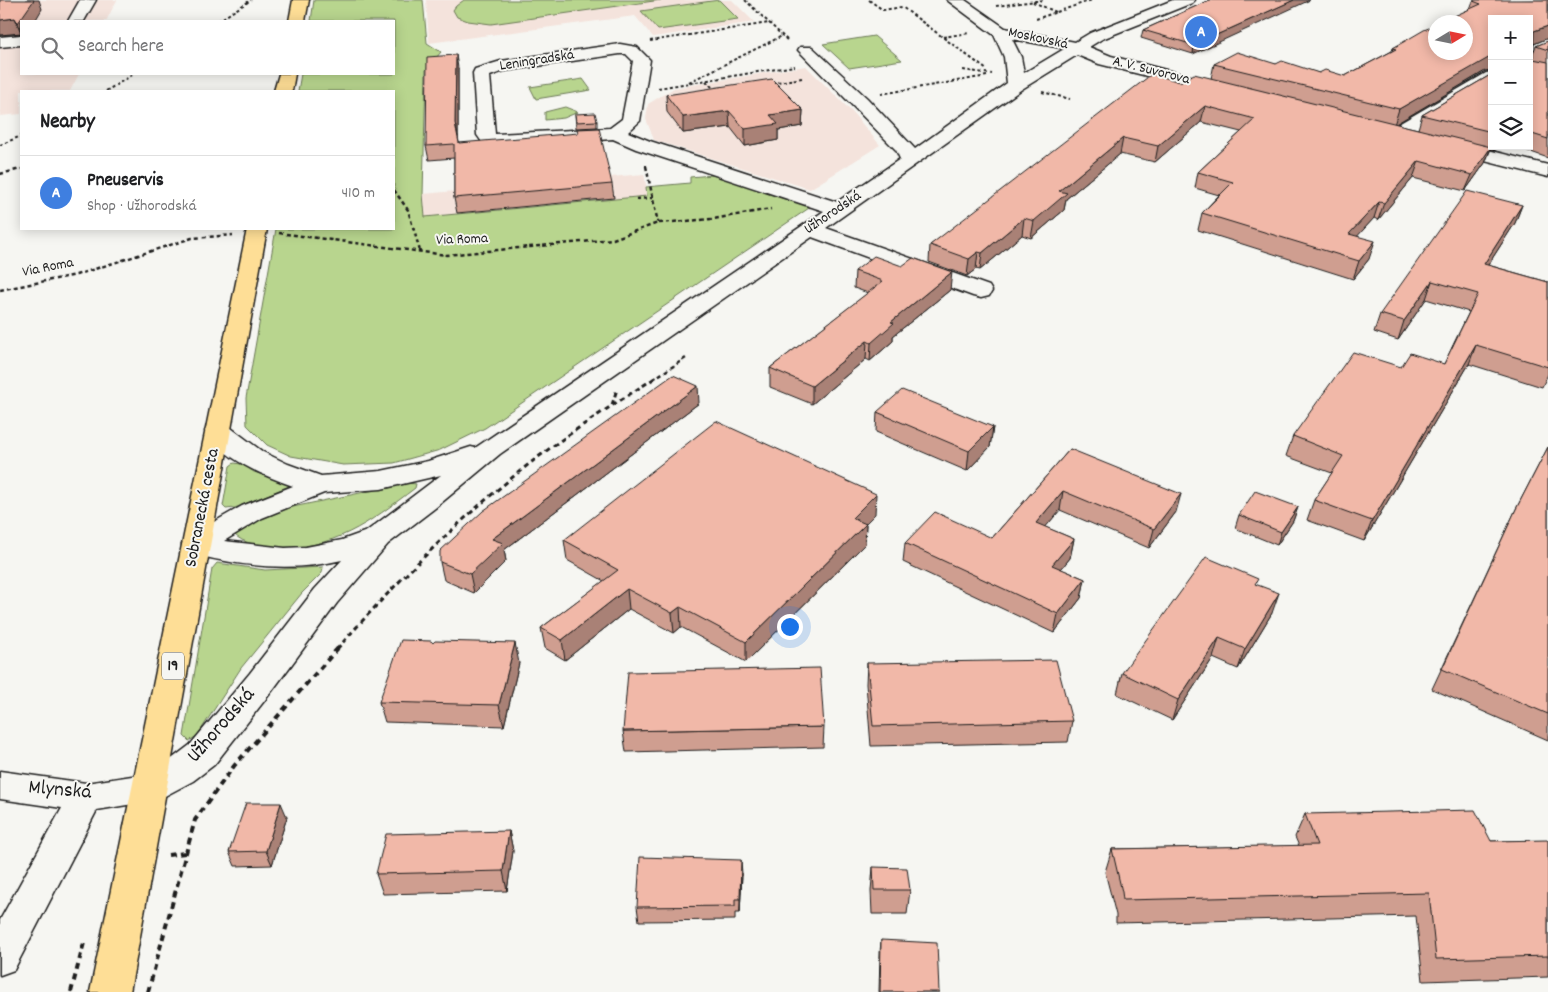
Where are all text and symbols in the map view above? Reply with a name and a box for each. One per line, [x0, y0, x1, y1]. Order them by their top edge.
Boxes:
pin: A [1185, 13, 1217, 51]
north arrow [1428, 15, 1473, 60]
map controls [1488, 15, 1533, 150]
button: + [1488, 15, 1533, 60]
search box [20, 20, 395, 75]
street label: Moskovská [1006, 22, 1071, 56]
icon: search [38, 34, 66, 62]
text: Search here [78, 34, 164, 61]
street label: Leningradská [498, 44, 577, 78]
street label: A. V. Suvorova [1110, 51, 1193, 91]
button: − [1488, 60, 1533, 105]
button: layers [1488, 105, 1533, 150]
text: Nearby [40, 108, 95, 138]
text: Pneuservis [87, 168, 164, 195]
text: A [52, 182, 60, 205]
text: 410 m [341, 182, 375, 205]
street label: Užhorodská [800, 185, 867, 240]
text: Shop · Užhorodská [87, 195, 196, 218]
street label: Via Roma [436, 228, 489, 252]
street label: Via Roma [20, 252, 76, 284]
street label: Sobranecká cesta [179, 446, 227, 570]
your location [777, 614, 803, 640]
road number: 19 [162, 652, 184, 679]
street label: Užhorodská [181, 681, 264, 770]
street label: Mlynská [27, 773, 93, 809]

